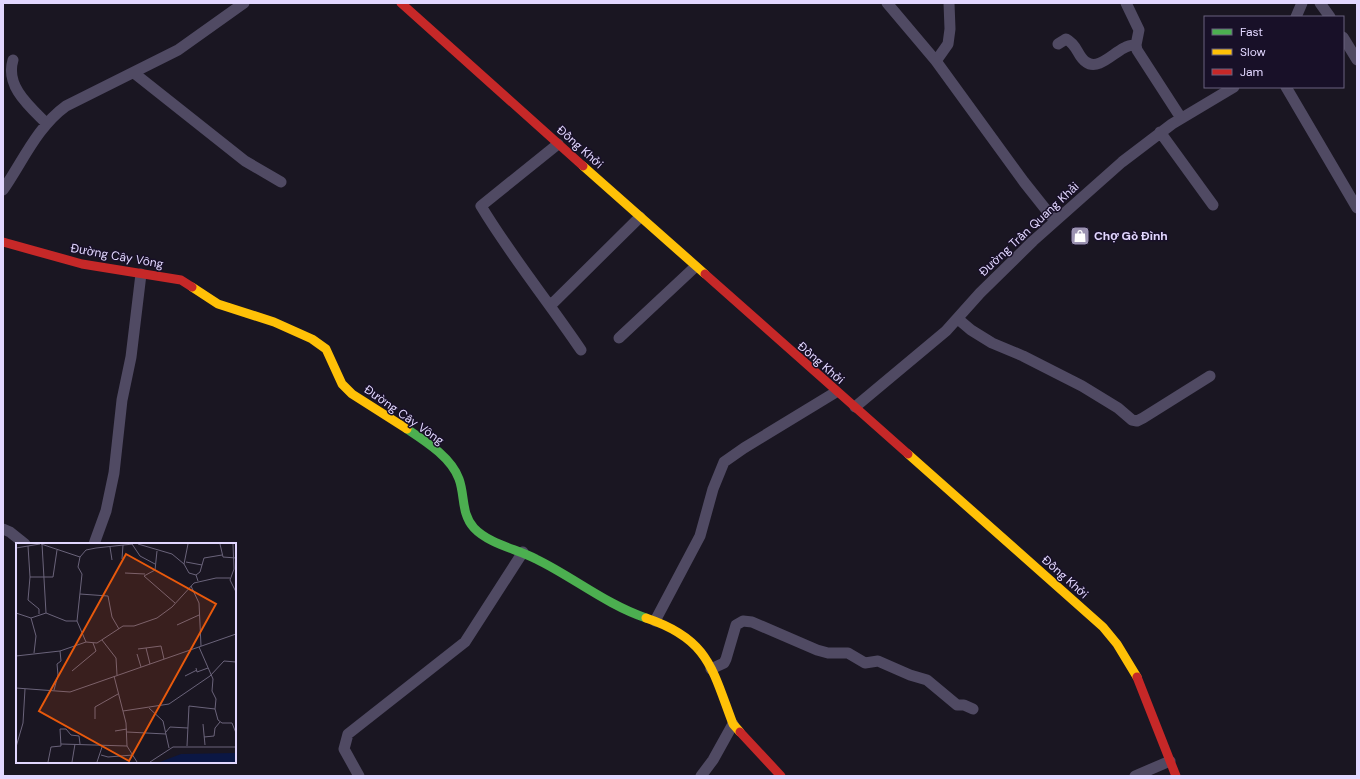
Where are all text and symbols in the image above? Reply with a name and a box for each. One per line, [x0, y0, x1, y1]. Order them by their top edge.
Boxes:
legend [1204, 16, 1344, 88]
text: Fast [1240, 24, 1263, 40]
text: Slow [1240, 44, 1266, 60]
text: Jam [1240, 64, 1263, 80]
street label: Đồng Khởi [553, 122, 607, 172]
street label: Đường Trần Quang Khải [976, 178, 1083, 280]
shop icon: Chợ Gò Đình [1069, 225, 1091, 247]
place label: Chợ Gò Đình [1094, 228, 1168, 244]
street label: Đường Cây Vông [69, 240, 165, 272]
street label: Đồng Khởi [794, 338, 848, 388]
street label: Đường Cây Vông [361, 382, 447, 449]
inset map [16, 543, 236, 763]
street label: Đồng Khởi [1038, 552, 1092, 602]

